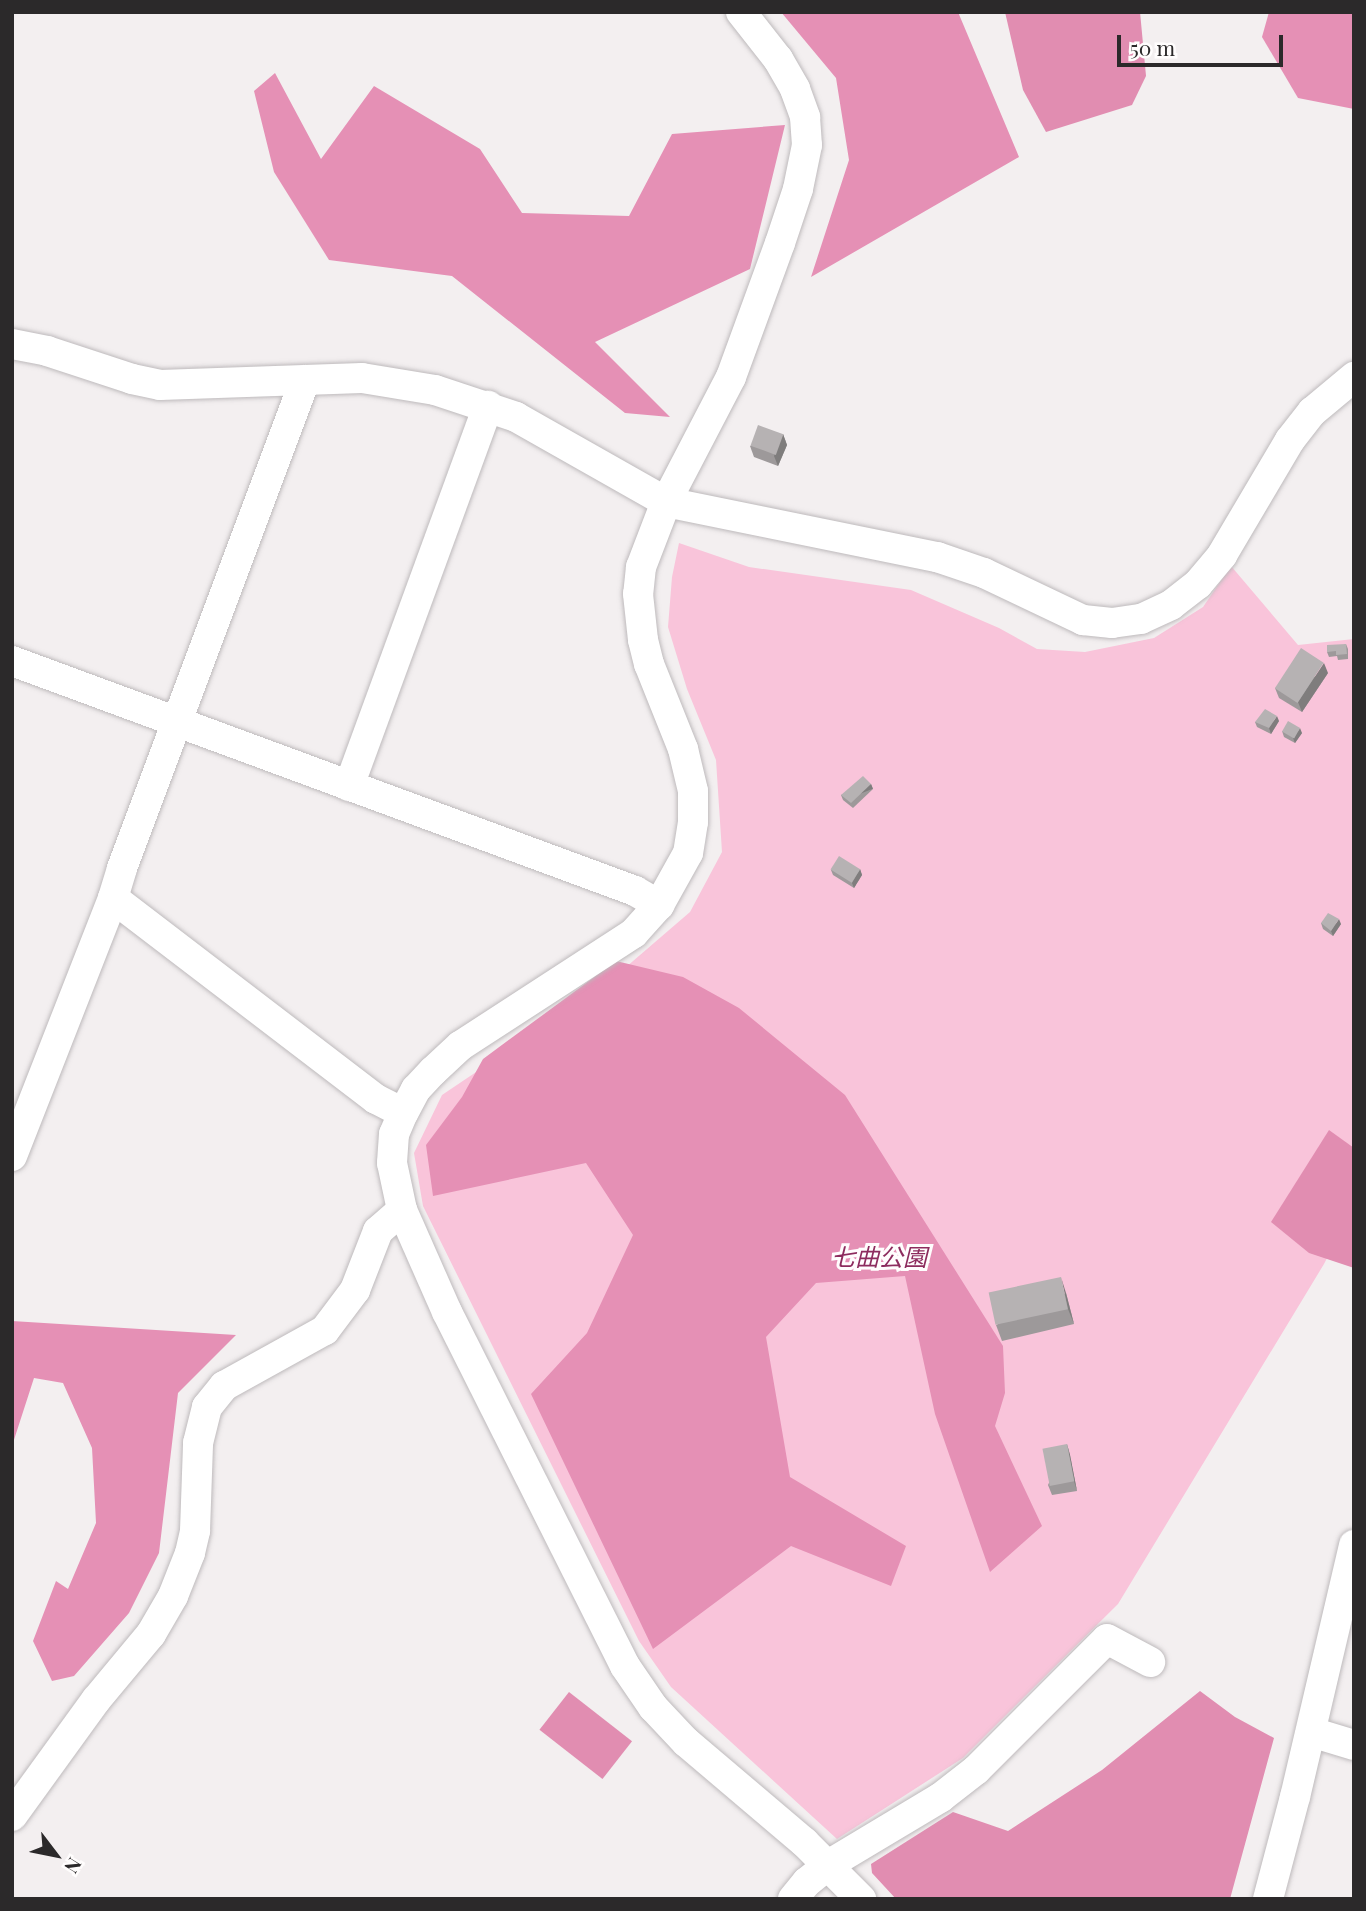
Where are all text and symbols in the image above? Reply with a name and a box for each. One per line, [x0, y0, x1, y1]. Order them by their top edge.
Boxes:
scale bar [1121, 21, 1287, 65]
text: 50 m [1130, 33, 1175, 61]
park label: 七曲公園 [831, 1243, 927, 1271]
north arrow [21, 1820, 91, 1890]
text: N [59, 1853, 88, 1879]

